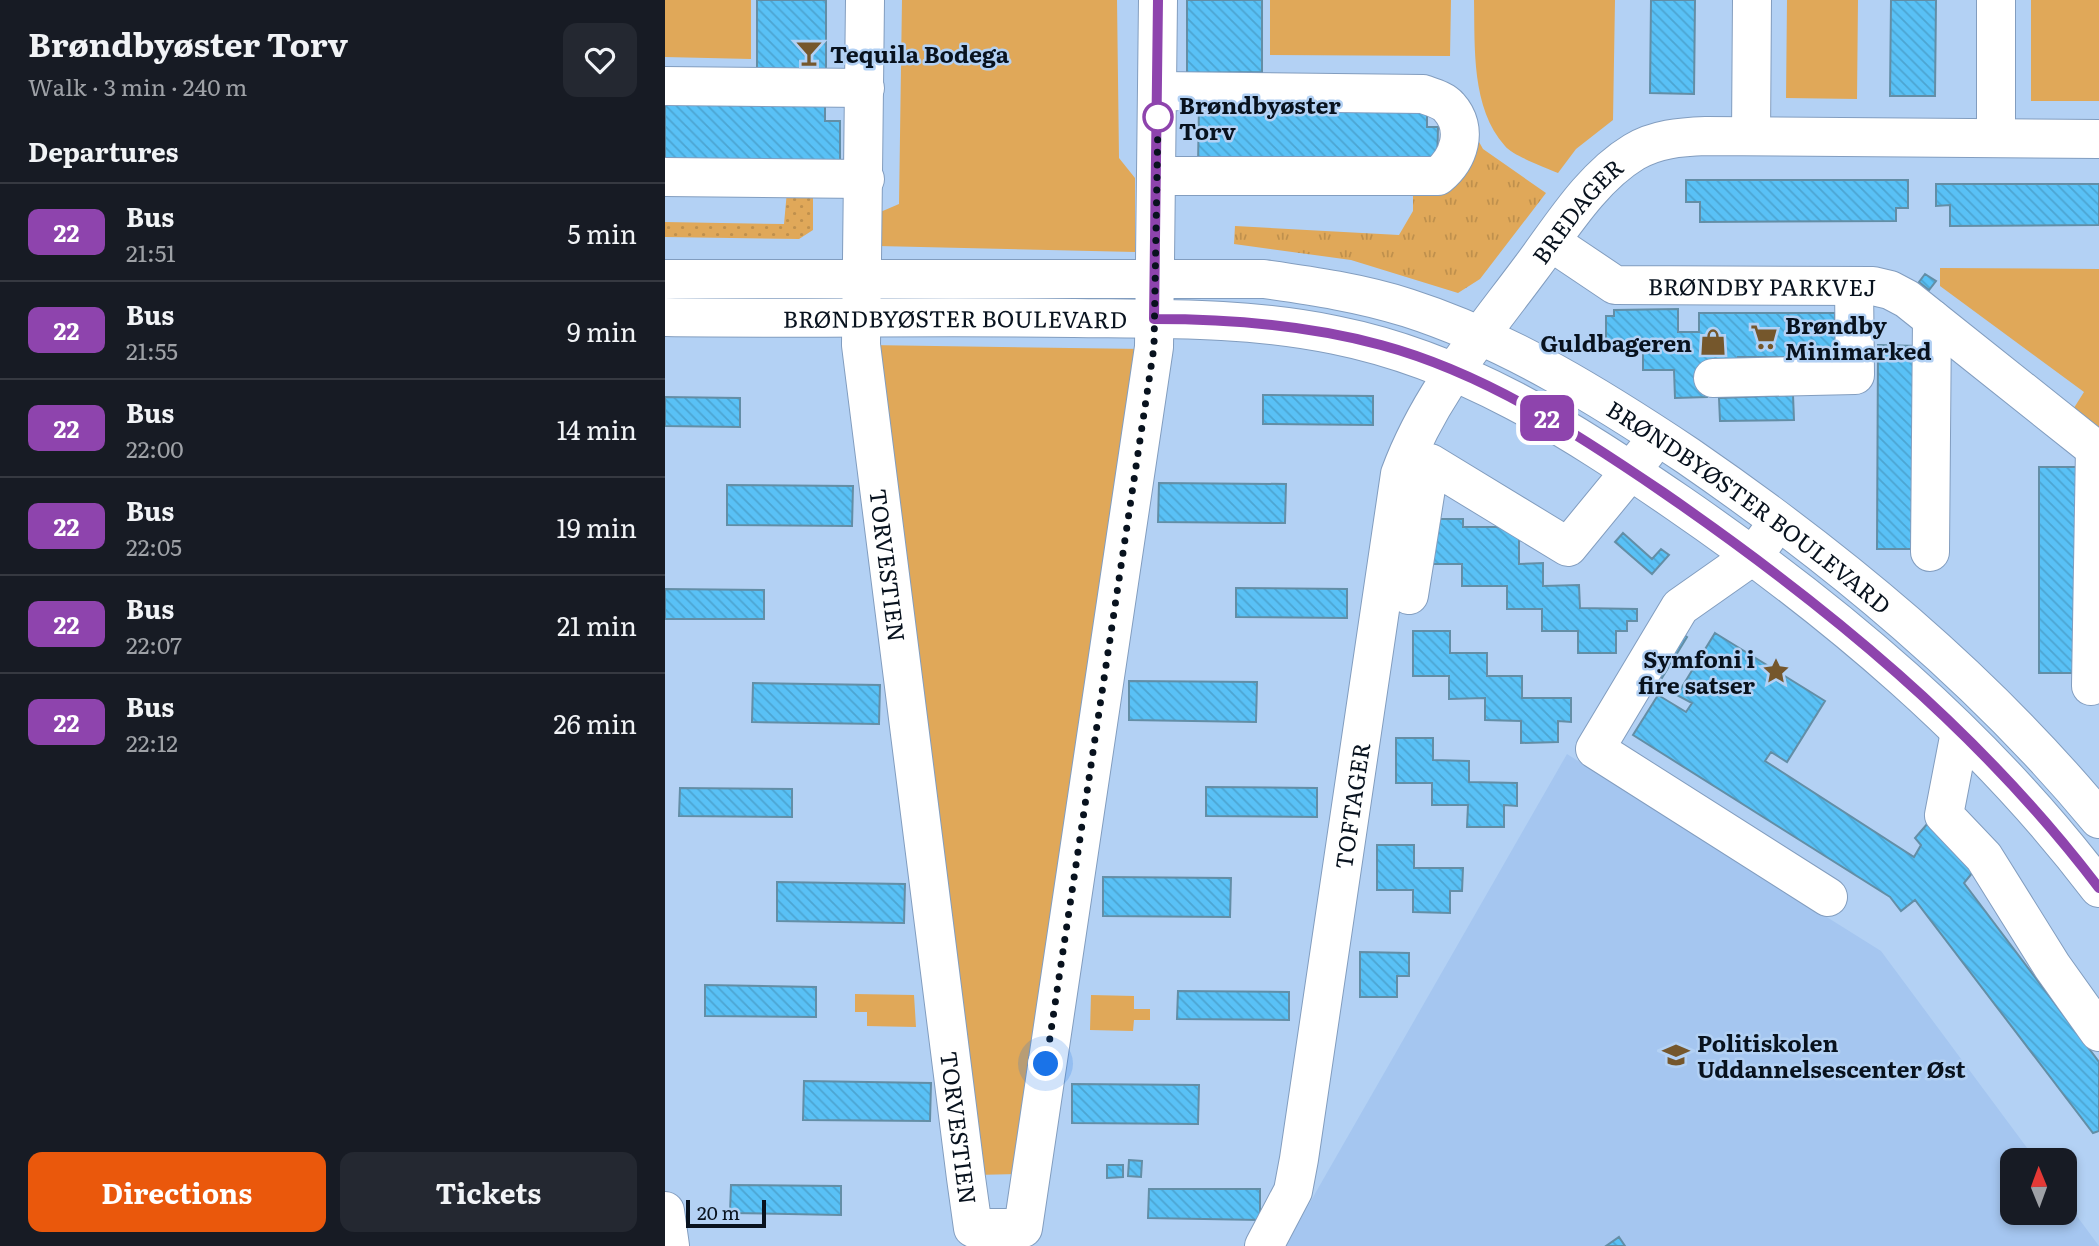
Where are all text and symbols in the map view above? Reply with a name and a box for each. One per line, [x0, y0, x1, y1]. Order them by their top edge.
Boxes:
text: Brøndbyøster Torv [28, 18, 348, 67]
button: heart [563, 23, 637, 97]
place label: Tequila Bodega [830, 36, 1010, 70]
bar icon: Tequila Bodega [794, 38, 824, 68]
text: Walk · 3 min · 240 m [28, 69, 247, 103]
place label: Brøndbyøster Torv [1179, 87, 1341, 147]
marker: Brøndbyøster Torv [1143, 102, 1173, 132]
text: Departures [28, 131, 179, 170]
street label: BREDAGER [1523, 149, 1630, 270]
text: Bus [126, 196, 174, 235]
text: 5 min [568, 213, 637, 252]
text: 22 [54, 214, 79, 249]
text: 21:51 [126, 235, 176, 269]
street label: BRØNDBY PARKVEJ [1648, 268, 1876, 303]
text: Bus [126, 294, 174, 333]
street label: BRØNDBYØSTER BOULEVARD [783, 300, 1127, 335]
place label: Brøndby Minimarked [1785, 307, 1932, 367]
text: 9 min [567, 311, 637, 350]
text: 22 [54, 312, 79, 347]
supermarket icon: Brøndby Minimarked [1749, 322, 1779, 352]
place label: Guldbageren [1540, 325, 1692, 359]
shop icon: Guldbageren [1698, 327, 1728, 357]
text: 21:55 [126, 333, 178, 367]
street label: BRØNDBYØSTER BOULEVARD [1601, 391, 1899, 621]
text: Bus [126, 392, 174, 431]
line badge: 22 [1515, 395, 1579, 441]
text: 22 [1534, 400, 1560, 435]
text: 14 min [557, 409, 637, 448]
text: 22 [54, 410, 79, 445]
text: 22:00 [126, 431, 184, 465]
street label: TORVESTIEN [862, 487, 915, 644]
text: Bus [126, 490, 174, 529]
text: 19 min [557, 507, 637, 546]
text: 22 [54, 508, 79, 543]
text: 22:05 [126, 529, 182, 563]
text: Bus [126, 588, 174, 627]
text: 21 min [557, 605, 637, 644]
text: 22 [54, 606, 79, 641]
text: 22:07 [126, 627, 182, 661]
place label: Symfoni i fire satser [1638, 641, 1756, 701]
place icon: Symfoni i fire satser [1761, 656, 1791, 686]
text: Bus [126, 686, 174, 725]
text: 26 min [554, 703, 637, 742]
text: 22 [54, 704, 79, 739]
text: 22:12 [126, 725, 178, 759]
street label: TOFTAGER [1325, 739, 1377, 871]
place label: Politiskolen Uddannelsescenter Øst [1697, 1025, 1966, 1085]
school or university icon: Politiskolen Uddannelsescenter Øst [1661, 1040, 1691, 1070]
your location [1028, 1046, 1063, 1081]
street label: TORVESTIEN [933, 1049, 986, 1207]
north arrow [2000, 1148, 2077, 1225]
map controls [2000, 1148, 2077, 1225]
button: Directions [28, 1152, 326, 1232]
button: Tickets [340, 1152, 637, 1232]
scale bar [686, 1197, 767, 1229]
text: 20 m [697, 1198, 740, 1226]

